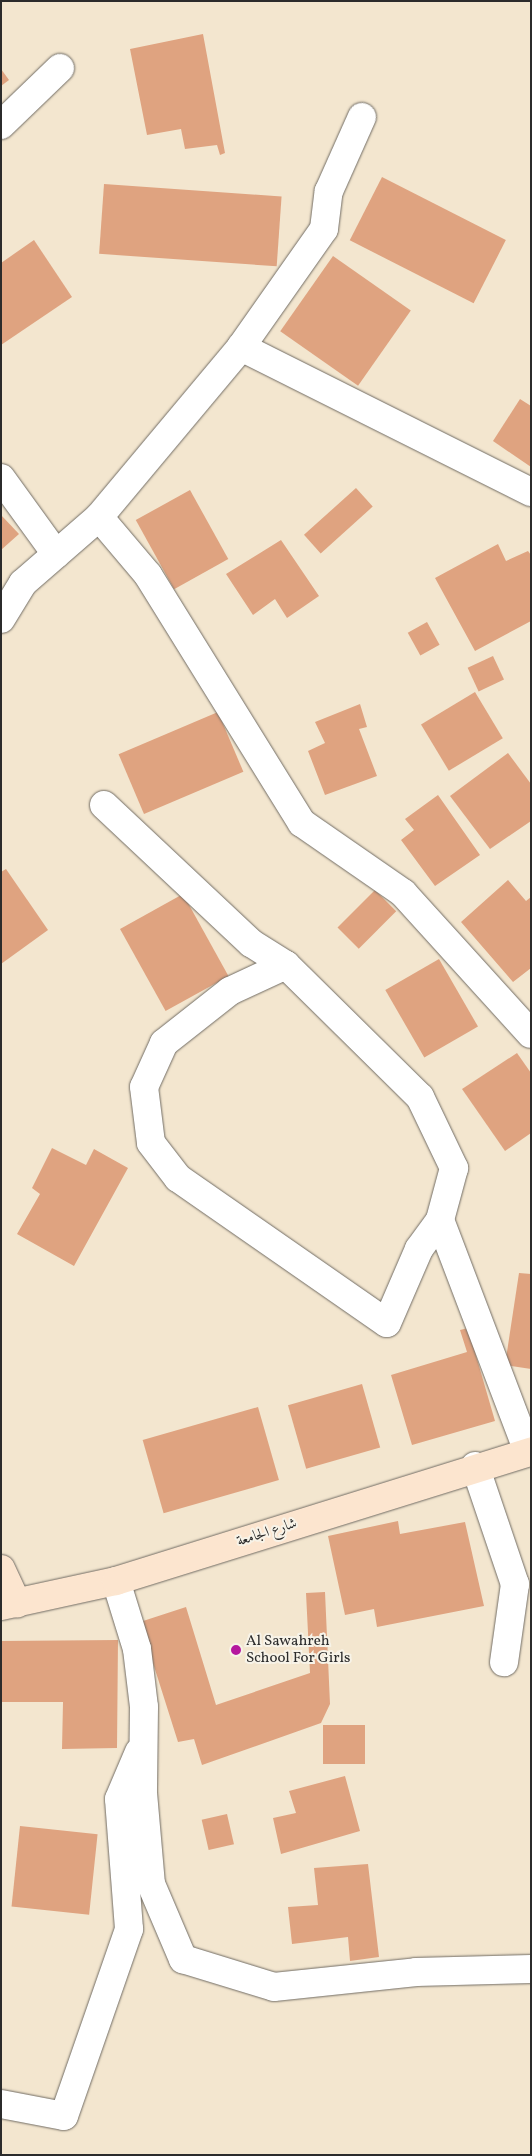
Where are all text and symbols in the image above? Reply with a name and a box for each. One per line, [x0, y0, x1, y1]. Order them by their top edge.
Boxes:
street label: شارع الجامعة [235, 1515, 299, 1551]
place label: Al Sawahreh School For Girls [246, 1632, 350, 1667]
marker: Al Sawahreh School For Girls [230, 1644, 242, 1656]

